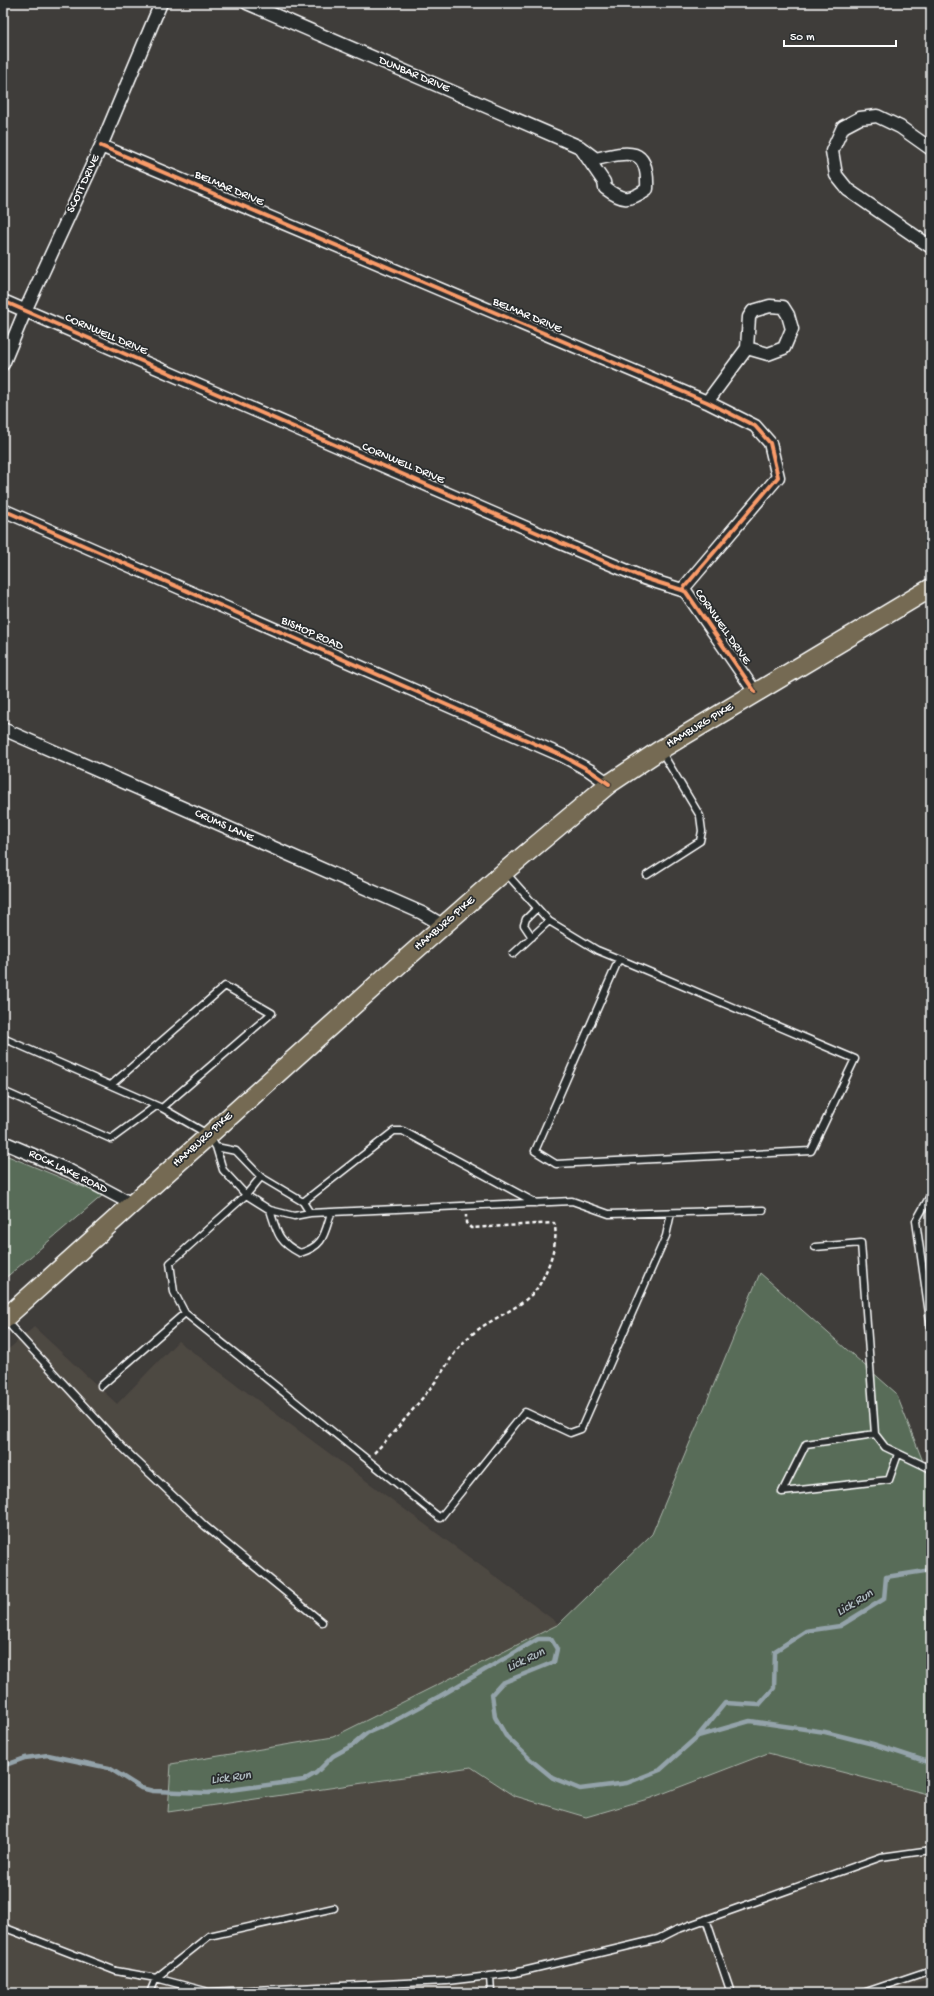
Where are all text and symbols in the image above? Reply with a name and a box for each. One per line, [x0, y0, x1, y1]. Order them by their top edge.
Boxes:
scale bar [784, 22, 896, 48]
text: 50 m [790, 31, 815, 45]
street label: DUNBAR DRIVE [375, 53, 452, 97]
street label: SCOTT DRIVE [64, 152, 104, 215]
street label: BELMAR DRIVE [191, 168, 266, 210]
street label: BELMAR DRIVE [489, 295, 564, 337]
street label: CORNWELL DRIVE [63, 311, 150, 359]
street label: CORNWELL DRIVE [360, 440, 447, 488]
street label: CORNWELL DRIVE [691, 587, 753, 668]
street label: BISHOP ROAD [278, 614, 345, 654]
street label: HAMBURG PIKE [664, 700, 736, 751]
street label: CRUMS LANE [192, 807, 256, 845]
street label: HAMBURG PIKE [412, 894, 479, 954]
street label: HAMBURG PIKE [170, 1109, 236, 1170]
street label: ROCK LAKE ROAD [26, 1147, 110, 1197]
water label: Lick Run [834, 1586, 877, 1620]
water label: Lick Run [505, 1644, 548, 1675]
water label: Lick Run [210, 1768, 253, 1788]

